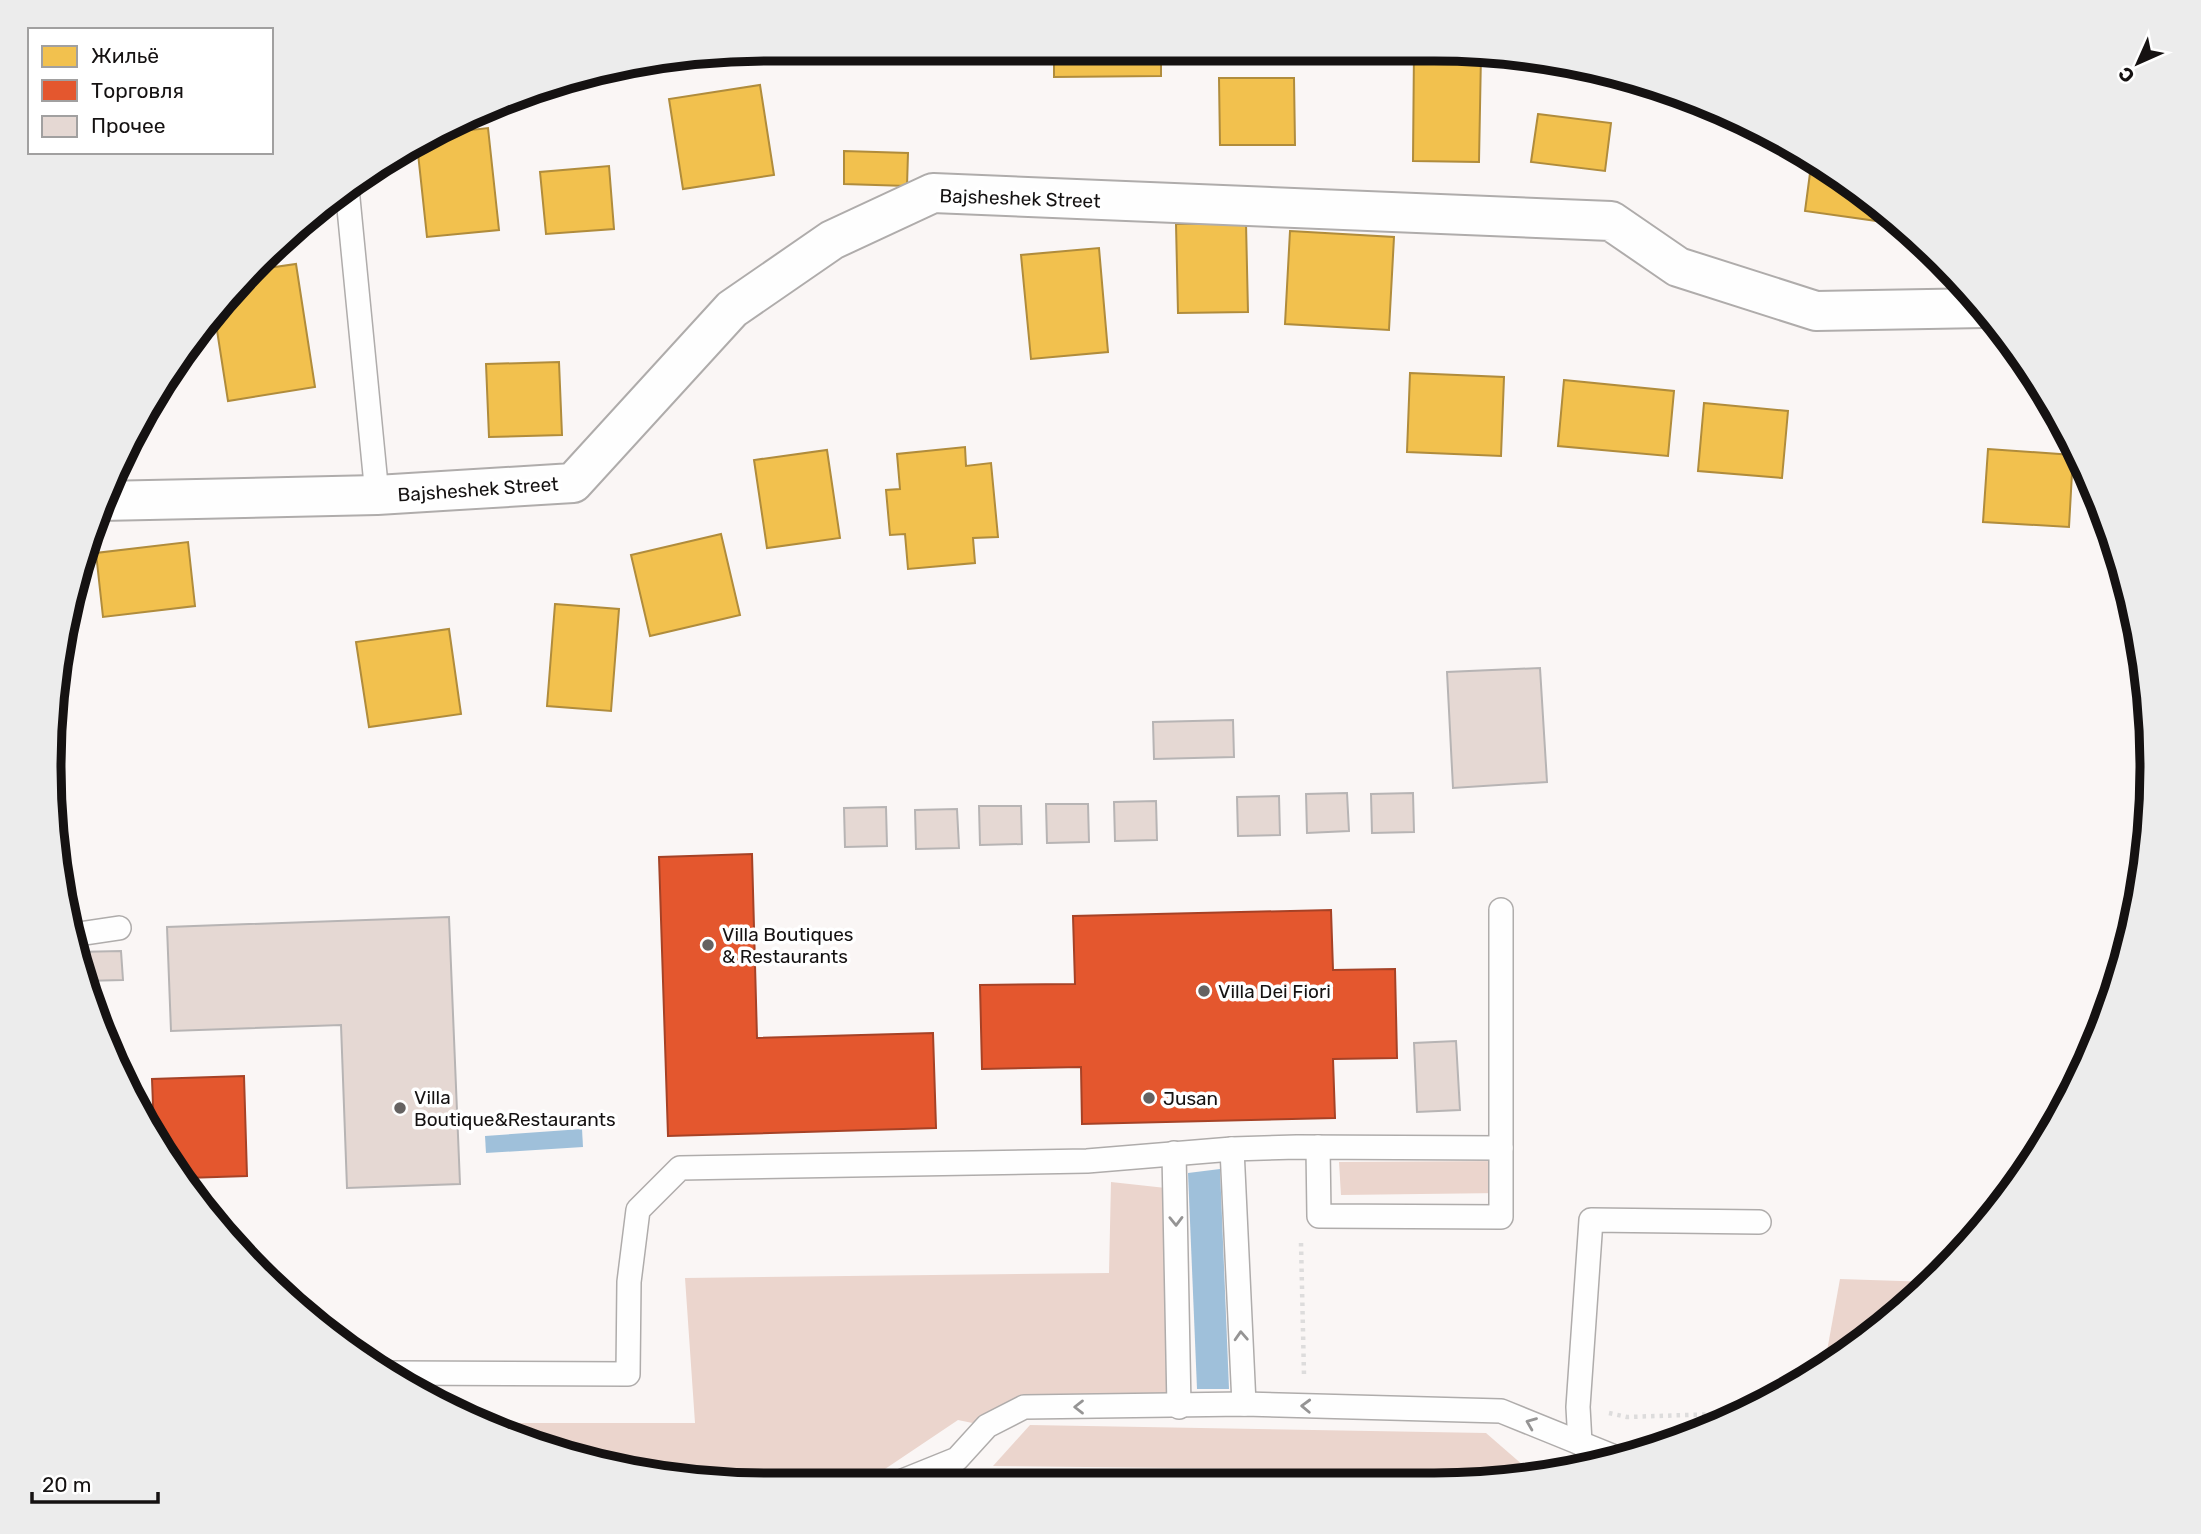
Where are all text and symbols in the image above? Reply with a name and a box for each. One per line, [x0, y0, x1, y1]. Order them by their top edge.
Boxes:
legend [28, 28, 273, 154]
north arrow [2103, 28, 2173, 98]
text: Жильё [91, 43, 159, 68]
text: С [2113, 62, 2139, 88]
text: Торговля [91, 78, 184, 103]
text: Прочее [91, 113, 166, 138]
street label: Bajsheshek Street [939, 184, 1102, 213]
street label: Bajsheshek Street [397, 472, 560, 507]
place label: Villa Boutiques & Restaurants [722, 923, 854, 968]
marker: Villa Boutiques & Restaurants [700, 937, 716, 953]
place label: Villa Dei Fiori [1218, 980, 1331, 1003]
marker: Villa Dei Fiori [1196, 983, 1212, 999]
place label: Villa Boutique&Restaurants [414, 1086, 616, 1131]
place label: Jusan [1163, 1087, 1218, 1110]
marker: Jusan [1141, 1090, 1157, 1106]
marker: Villa Boutique&Restaurants [392, 1100, 408, 1116]
one-way arrow [1168, 1216, 1183, 1227]
one-way arrow [1234, 1330, 1249, 1341]
one-way arrow [1300, 1398, 1311, 1414]
one-way arrow [1073, 1399, 1083, 1415]
one-way arrow [1526, 1418, 1538, 1432]
scale bar [32, 1460, 158, 1504]
text: 20 m [42, 1472, 91, 1497]

